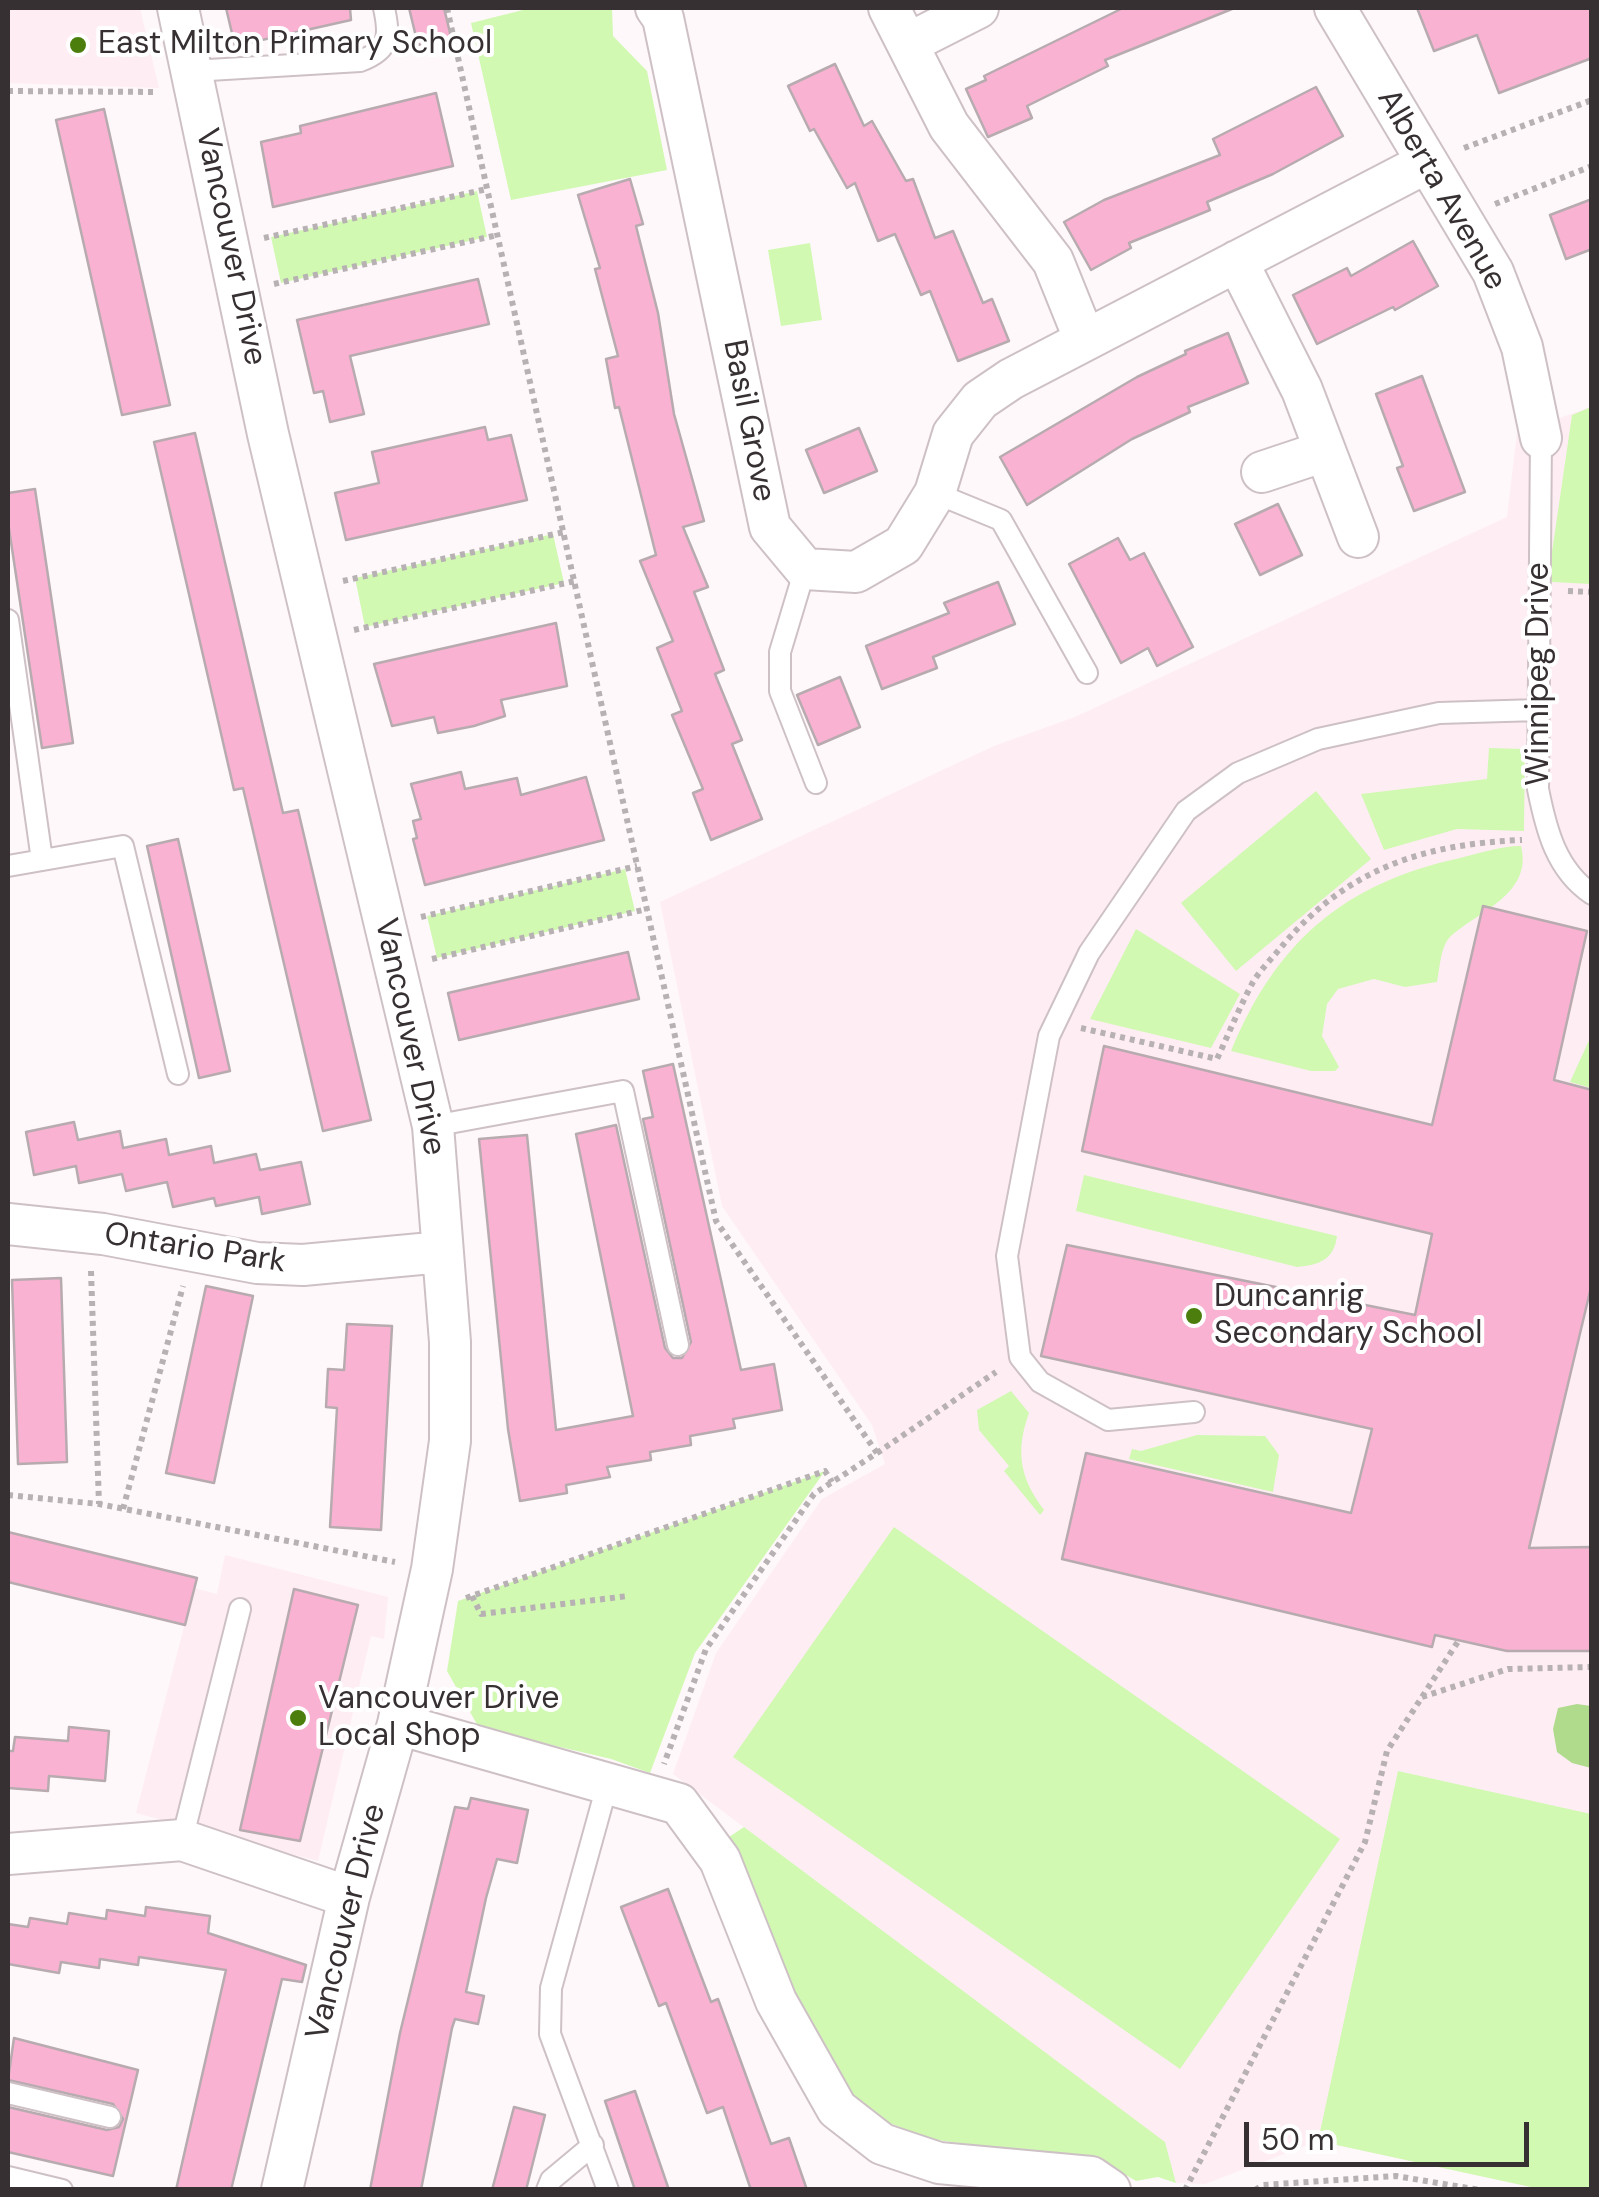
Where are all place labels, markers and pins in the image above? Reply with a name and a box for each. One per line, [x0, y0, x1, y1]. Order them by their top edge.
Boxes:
place label: East Milton Primary School [98, 26, 492, 64]
marker: East Milton Primary School [67, 34, 89, 56]
place label: Duncanrig Secondary School [1214, 1279, 1482, 1354]
marker: Duncanrig Secondary School [1183, 1305, 1205, 1327]
place label: Vancouver Drive Local Shop [318, 1681, 559, 1756]
marker: Vancouver Drive Local Shop [287, 1707, 309, 1729]

